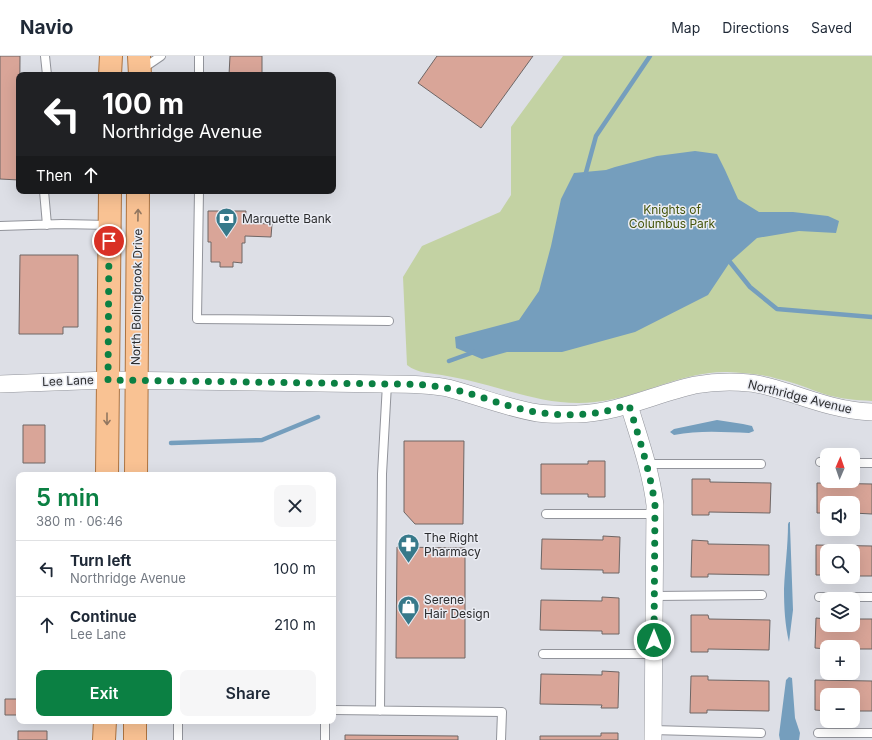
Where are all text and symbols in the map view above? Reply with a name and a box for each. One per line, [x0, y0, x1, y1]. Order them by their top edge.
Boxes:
text: Navio [20, 16, 73, 39]
text: Map [671, 19, 700, 36]
text: Directions [722, 19, 789, 36]
text: Saved [811, 19, 852, 36]
text: 100 m [102, 87, 184, 121]
icon: left [36, 88, 88, 140]
text: Northridge Avenue [102, 121, 262, 142]
icon: ahead [80, 164, 102, 186]
text: Then [36, 166, 72, 185]
park label: Knights of Columbus Park [629, 202, 716, 231]
bank icon: Marquette Bank [214, 206, 240, 239]
one-way arrow [134, 209, 142, 222]
place label: Marquette Bank [242, 211, 332, 226]
pin [92, 224, 126, 258]
street label: North Bolingbrook Drive [128, 229, 145, 365]
icon: arrive [98, 230, 120, 252]
street label: Lee Lane [42, 372, 94, 389]
street label: Northridge Avenue [746, 376, 854, 417]
one-way arrow [103, 412, 111, 425]
north arrow [820, 448, 860, 488]
map controls [820, 448, 860, 728]
text: 5 min [36, 483, 100, 512]
button: close [274, 485, 316, 527]
button: sound [820, 496, 860, 536]
text: 380 m · 06:46 [36, 513, 123, 529]
place label: The Right Pharmacy [424, 530, 481, 559]
pharmacy icon: The Right Pharmacy [395, 532, 421, 565]
button: search [820, 544, 860, 584]
text: Turn left [70, 551, 131, 570]
icon: left [36, 558, 58, 580]
text: 100 m [274, 559, 316, 578]
text: Northridge Avenue [70, 570, 186, 586]
place label: Serene Hair Design [424, 592, 490, 621]
button: layers [820, 592, 860, 632]
shop icon: Serene Hair Design [395, 594, 421, 627]
text: Continue [70, 607, 137, 626]
icon: ahead [36, 614, 58, 636]
text: 210 m [274, 615, 316, 634]
position arrow [633, 619, 675, 661]
text: Lee Lane [70, 626, 126, 642]
button: + [820, 640, 860, 680]
button: Exit [36, 670, 172, 716]
button: Share [180, 670, 316, 716]
button: − [820, 688, 860, 728]

